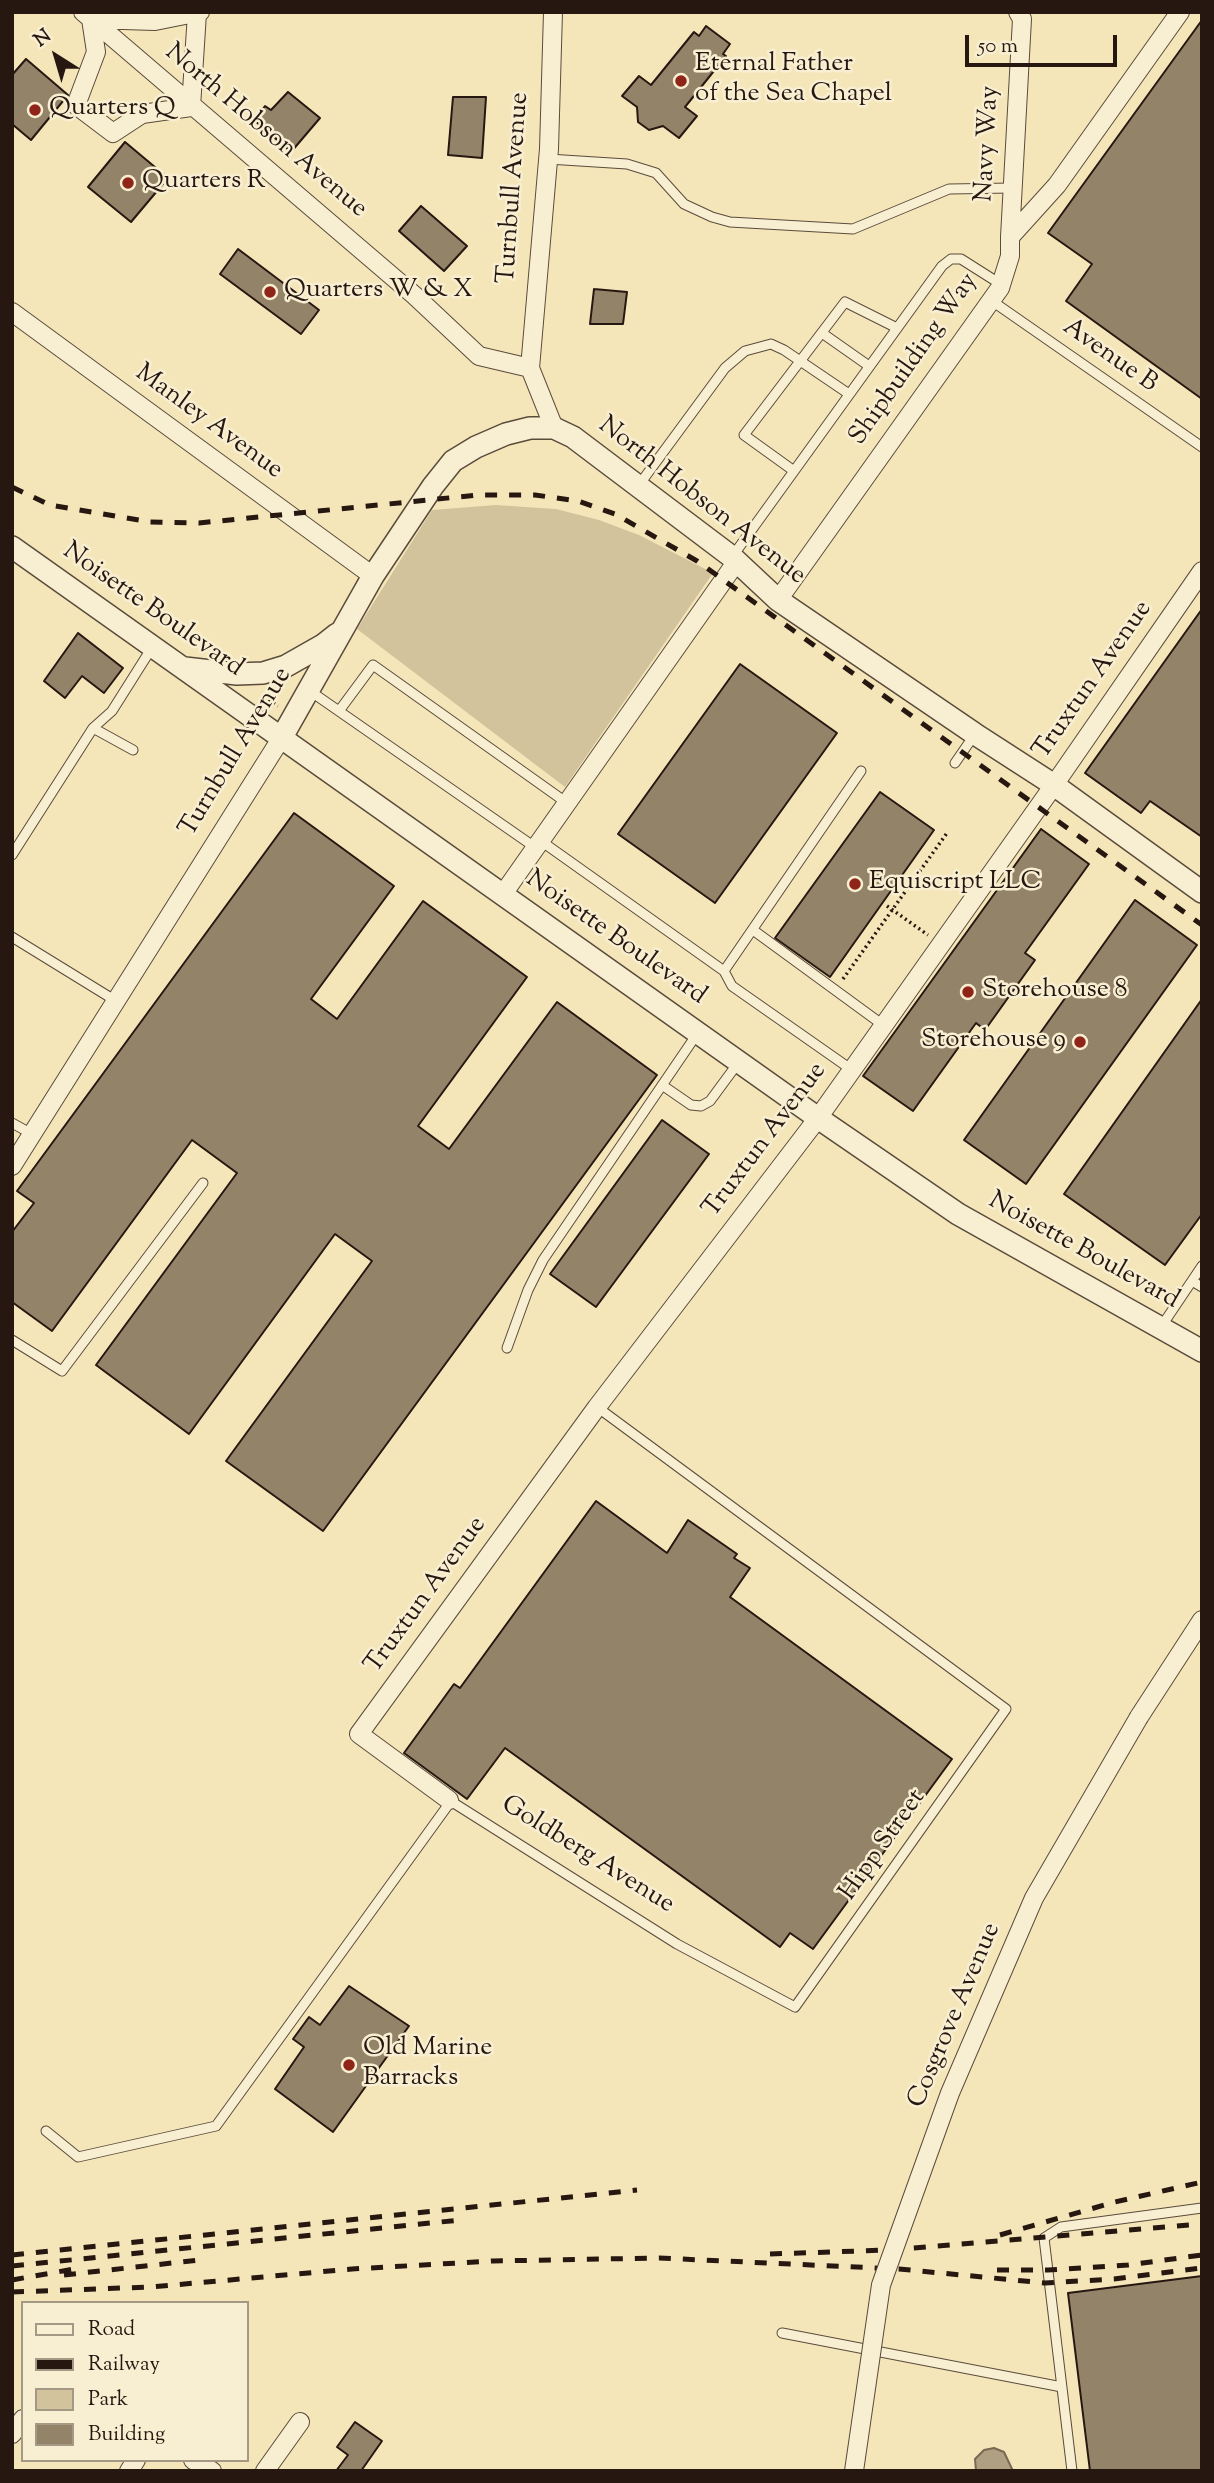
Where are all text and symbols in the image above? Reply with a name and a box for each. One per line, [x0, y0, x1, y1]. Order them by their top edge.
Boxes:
north arrow [21, 21, 91, 91]
scale bar [969, 21, 1121, 65]
text: N [29, 23, 57, 54]
text: 50 m [978, 32, 1018, 62]
street label: North Hobson Avenue [157, 38, 373, 226]
place label: Eternal Father of the Sea Chapel [695, 50, 892, 112]
marker: Eternal Father of the Sea Chapel [673, 73, 689, 89]
street label: Navy Way [970, 85, 1008, 203]
street label: Turnbull Avenue [493, 91, 537, 285]
place label: Quarters Q [49, 94, 175, 126]
marker: Quarters Q [27, 102, 43, 118]
place label: Quarters R [142, 167, 265, 199]
marker: Quarters R [120, 175, 136, 191]
street label: Shipbuilding Way [844, 268, 986, 452]
place label: Quarters W & X [284, 276, 473, 308]
marker: Quarters W & X [262, 284, 278, 300]
street label: Avenue B [1055, 313, 1163, 401]
street label: Manley Avenue [128, 359, 288, 487]
street label: North Hobson Avenue [591, 411, 811, 593]
street label: Noisette Boulevard [56, 537, 248, 685]
street label: Truxtun Avenue [1028, 596, 1160, 766]
street label: Turnbull Avenue [174, 663, 300, 843]
street label: Noisette Boulevard [519, 865, 711, 1013]
place label: Equiscript LLC [869, 868, 1041, 900]
marker: Equiscript LLC [847, 876, 863, 892]
place label: Storehouse 8 [982, 976, 1127, 1008]
marker: Storehouse 8 [960, 984, 976, 1000]
place label: Storehouse 9 [921, 1026, 1066, 1058]
marker: Storehouse 9 [1072, 1034, 1088, 1050]
street label: Truxtun Avenue [697, 1057, 835, 1225]
street label: Noisette Boulevard [982, 1187, 1184, 1317]
street label: Truxtun Avenue [360, 1511, 494, 1681]
street label: Hipp Street [834, 1784, 934, 1908]
street label: Goldberg Avenue [495, 1790, 679, 1922]
street label: Cosgrove Avenue [903, 1919, 1009, 2113]
place label: Old Marine Barracks [363, 2034, 492, 2096]
marker: Old Marine Barracks [341, 2057, 357, 2073]
legend [21, 2301, 248, 2462]
text: Road [88, 2315, 135, 2345]
text: Railway [88, 2350, 160, 2380]
text: Park [88, 2385, 128, 2415]
text: Building [88, 2420, 165, 2450]

